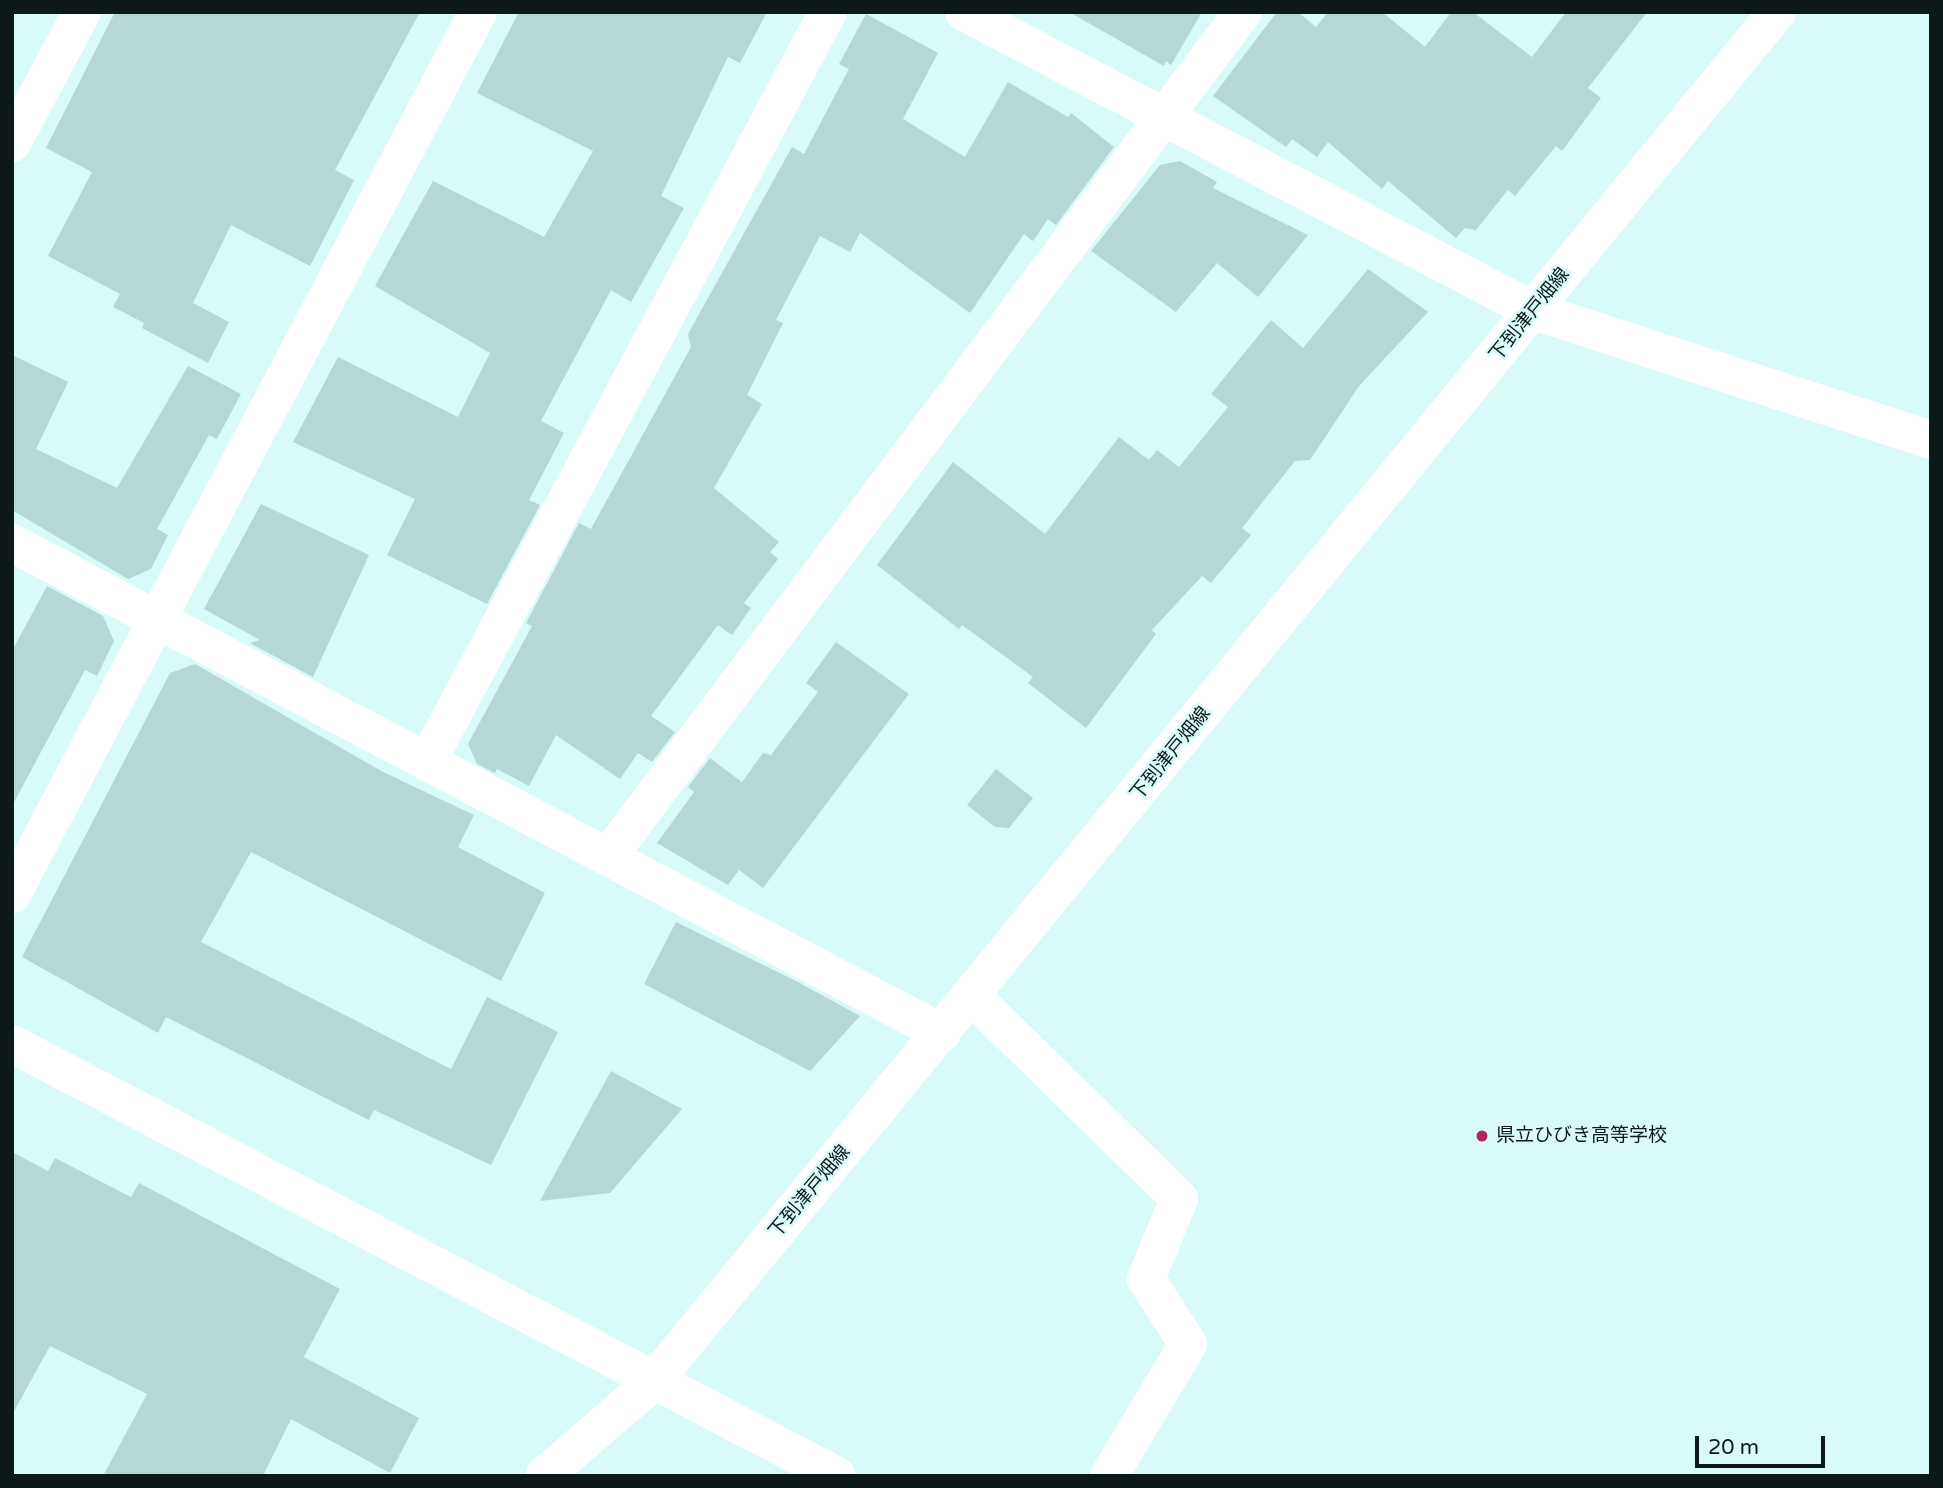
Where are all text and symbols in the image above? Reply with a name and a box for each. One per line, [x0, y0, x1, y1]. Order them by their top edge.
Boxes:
street label: 下到津戸畑線 [1485, 264, 1575, 366]
street label: 下到津戸畑線 [1126, 703, 1216, 805]
place label: 県立ひびき高等学校 [1496, 1125, 1667, 1147]
marker: 県立ひびき高等学校 [1474, 1128, 1490, 1144]
street label: 下到津戸畑線 [765, 1141, 855, 1243]
scale bar [1698, 1422, 1828, 1466]
text: 20 m [1708, 1435, 1759, 1460]

